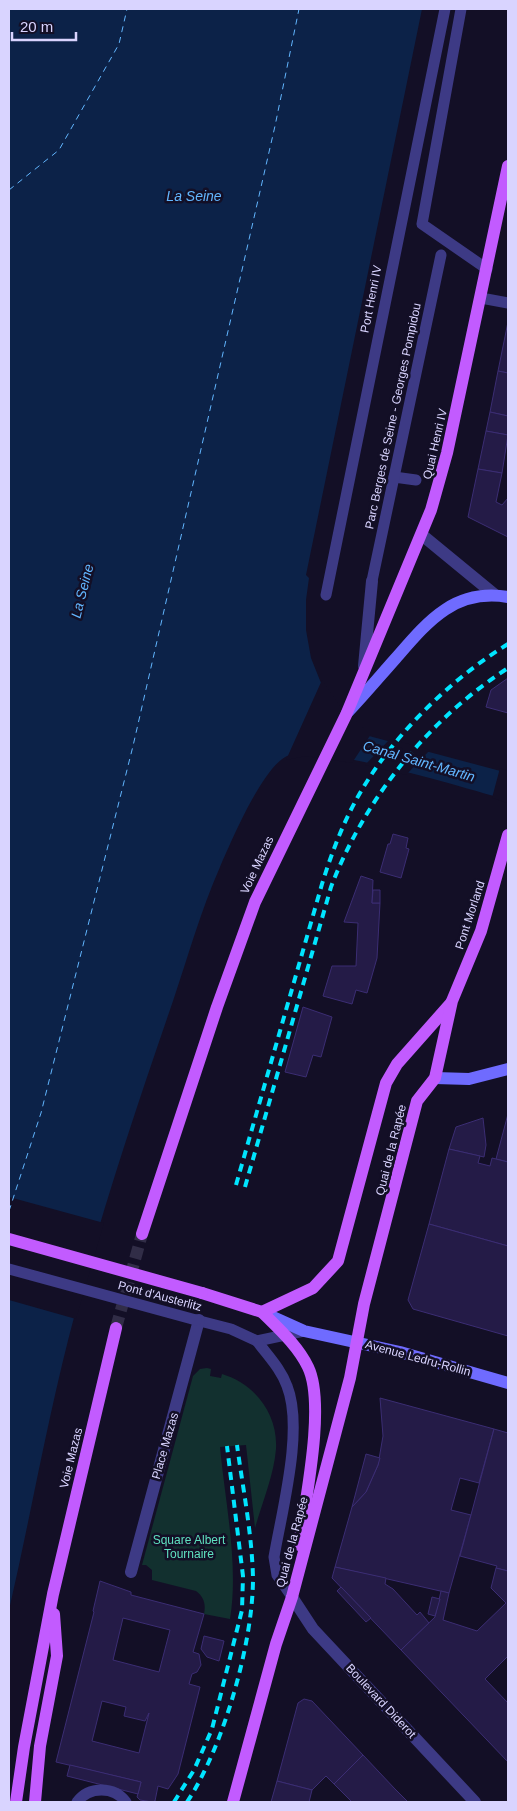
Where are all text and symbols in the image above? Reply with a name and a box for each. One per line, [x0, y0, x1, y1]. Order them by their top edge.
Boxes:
scale bar [12, 10, 76, 42]
text: 20 m [20, 18, 53, 35]
water label: La Seine [166, 188, 222, 204]
street label: Port Henri IV [358, 264, 384, 334]
street label: Parc Berges de Seine - Georges Pompidou [362, 302, 424, 530]
street label: Quai Henri IV [420, 407, 450, 481]
water label: La Seine [68, 562, 96, 620]
water label: Canal Saint-Martin [361, 737, 477, 785]
street label: Voie Mazas [238, 834, 276, 896]
street label: Pont Morland [452, 879, 488, 951]
street label: Quai de la Rapée [373, 1103, 409, 1197]
street label: Pont d'Austerlitz [116, 1278, 204, 1314]
street label: Avenue Ledru-Rollin [364, 1337, 472, 1379]
street label: Place Mazas [149, 1411, 181, 1481]
street label: Voie Mazas [57, 1426, 85, 1490]
street label: Quai de la Rapée [273, 1495, 311, 1589]
park label: Square Albert Tournaire [153, 1533, 226, 1561]
street label: Boulevard Diderot [343, 1661, 419, 1741]

